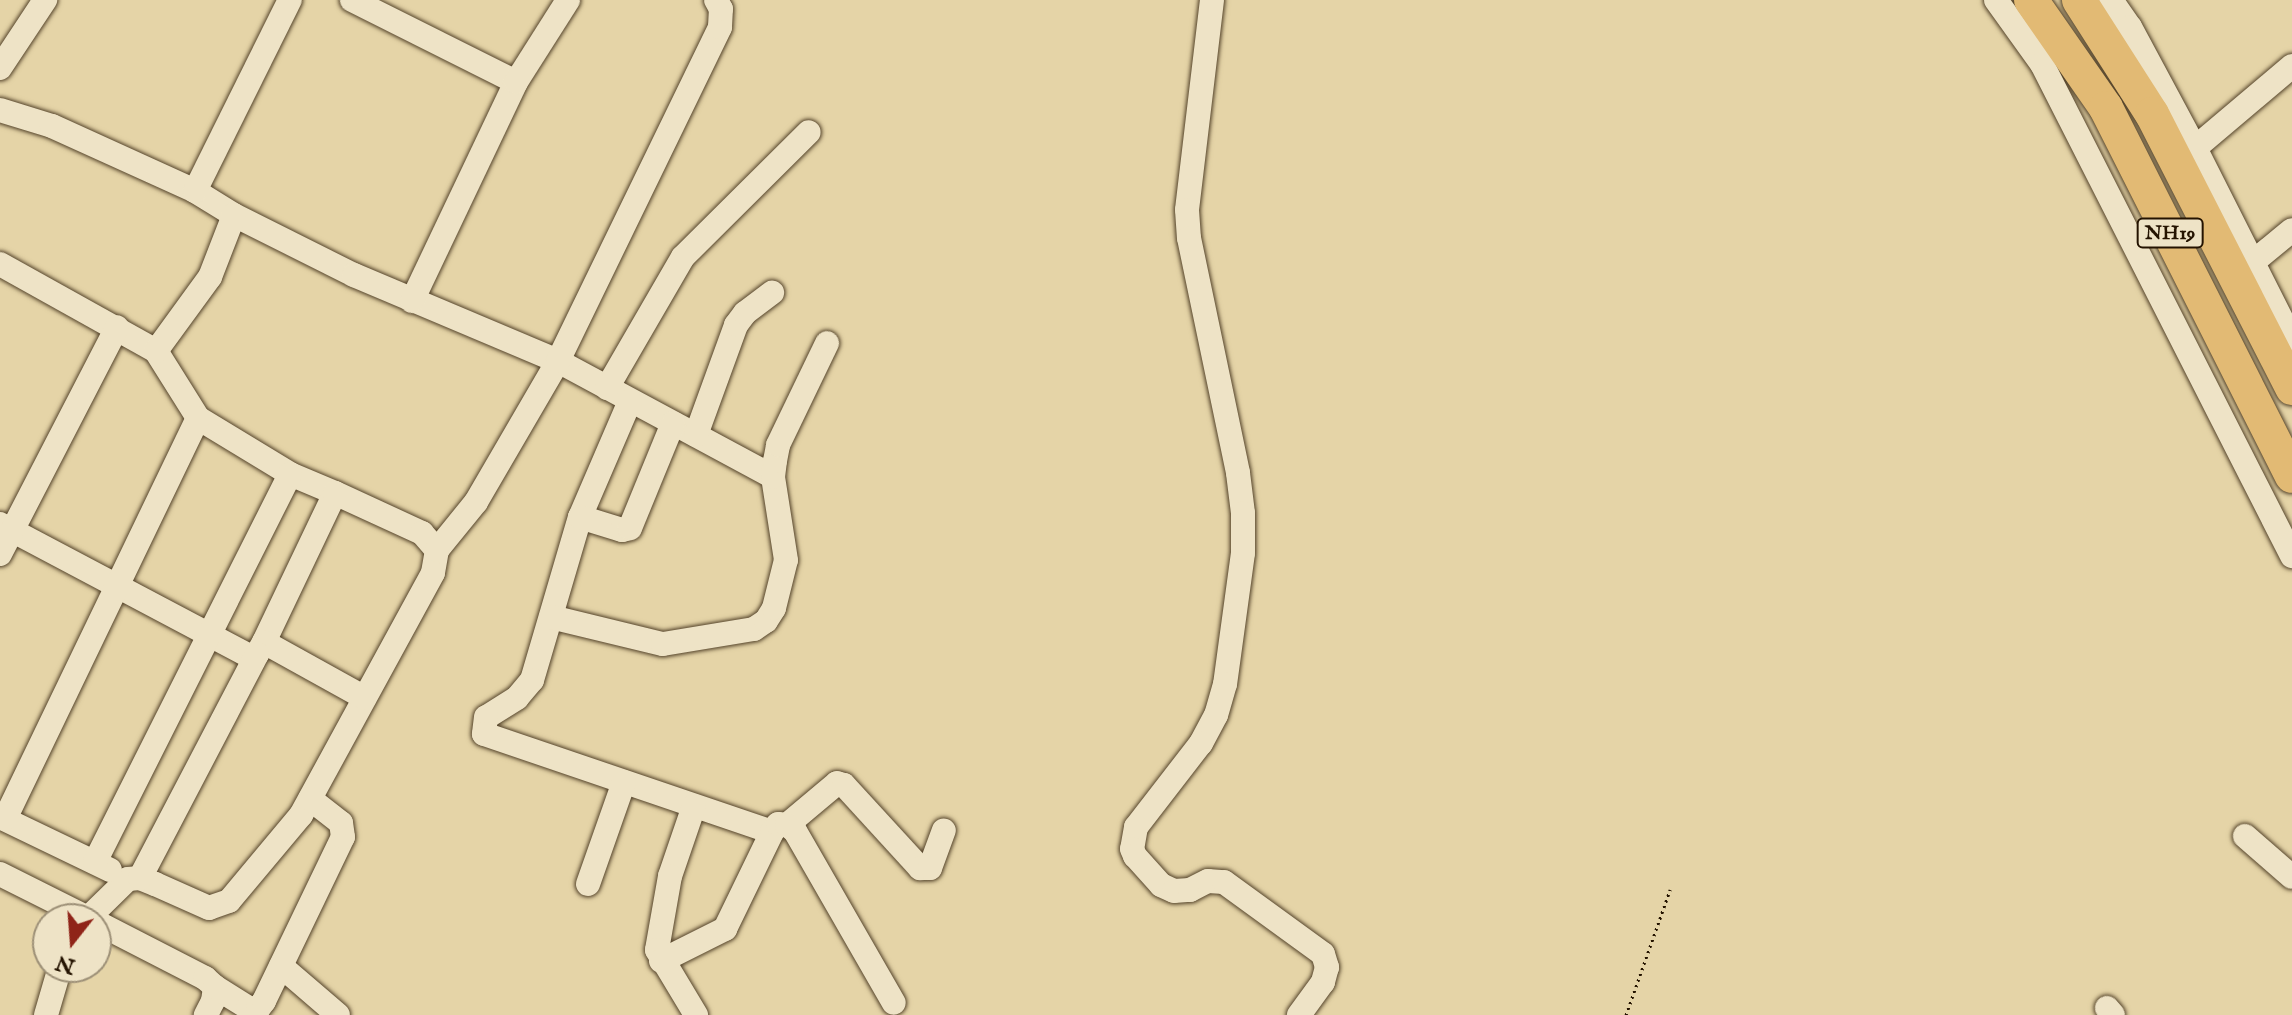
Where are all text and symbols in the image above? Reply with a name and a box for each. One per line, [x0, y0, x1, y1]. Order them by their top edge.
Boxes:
road number: NH19 [2136, 217, 2204, 249]
north arrow [32, 903, 112, 983]
text: N [52, 948, 79, 980]

